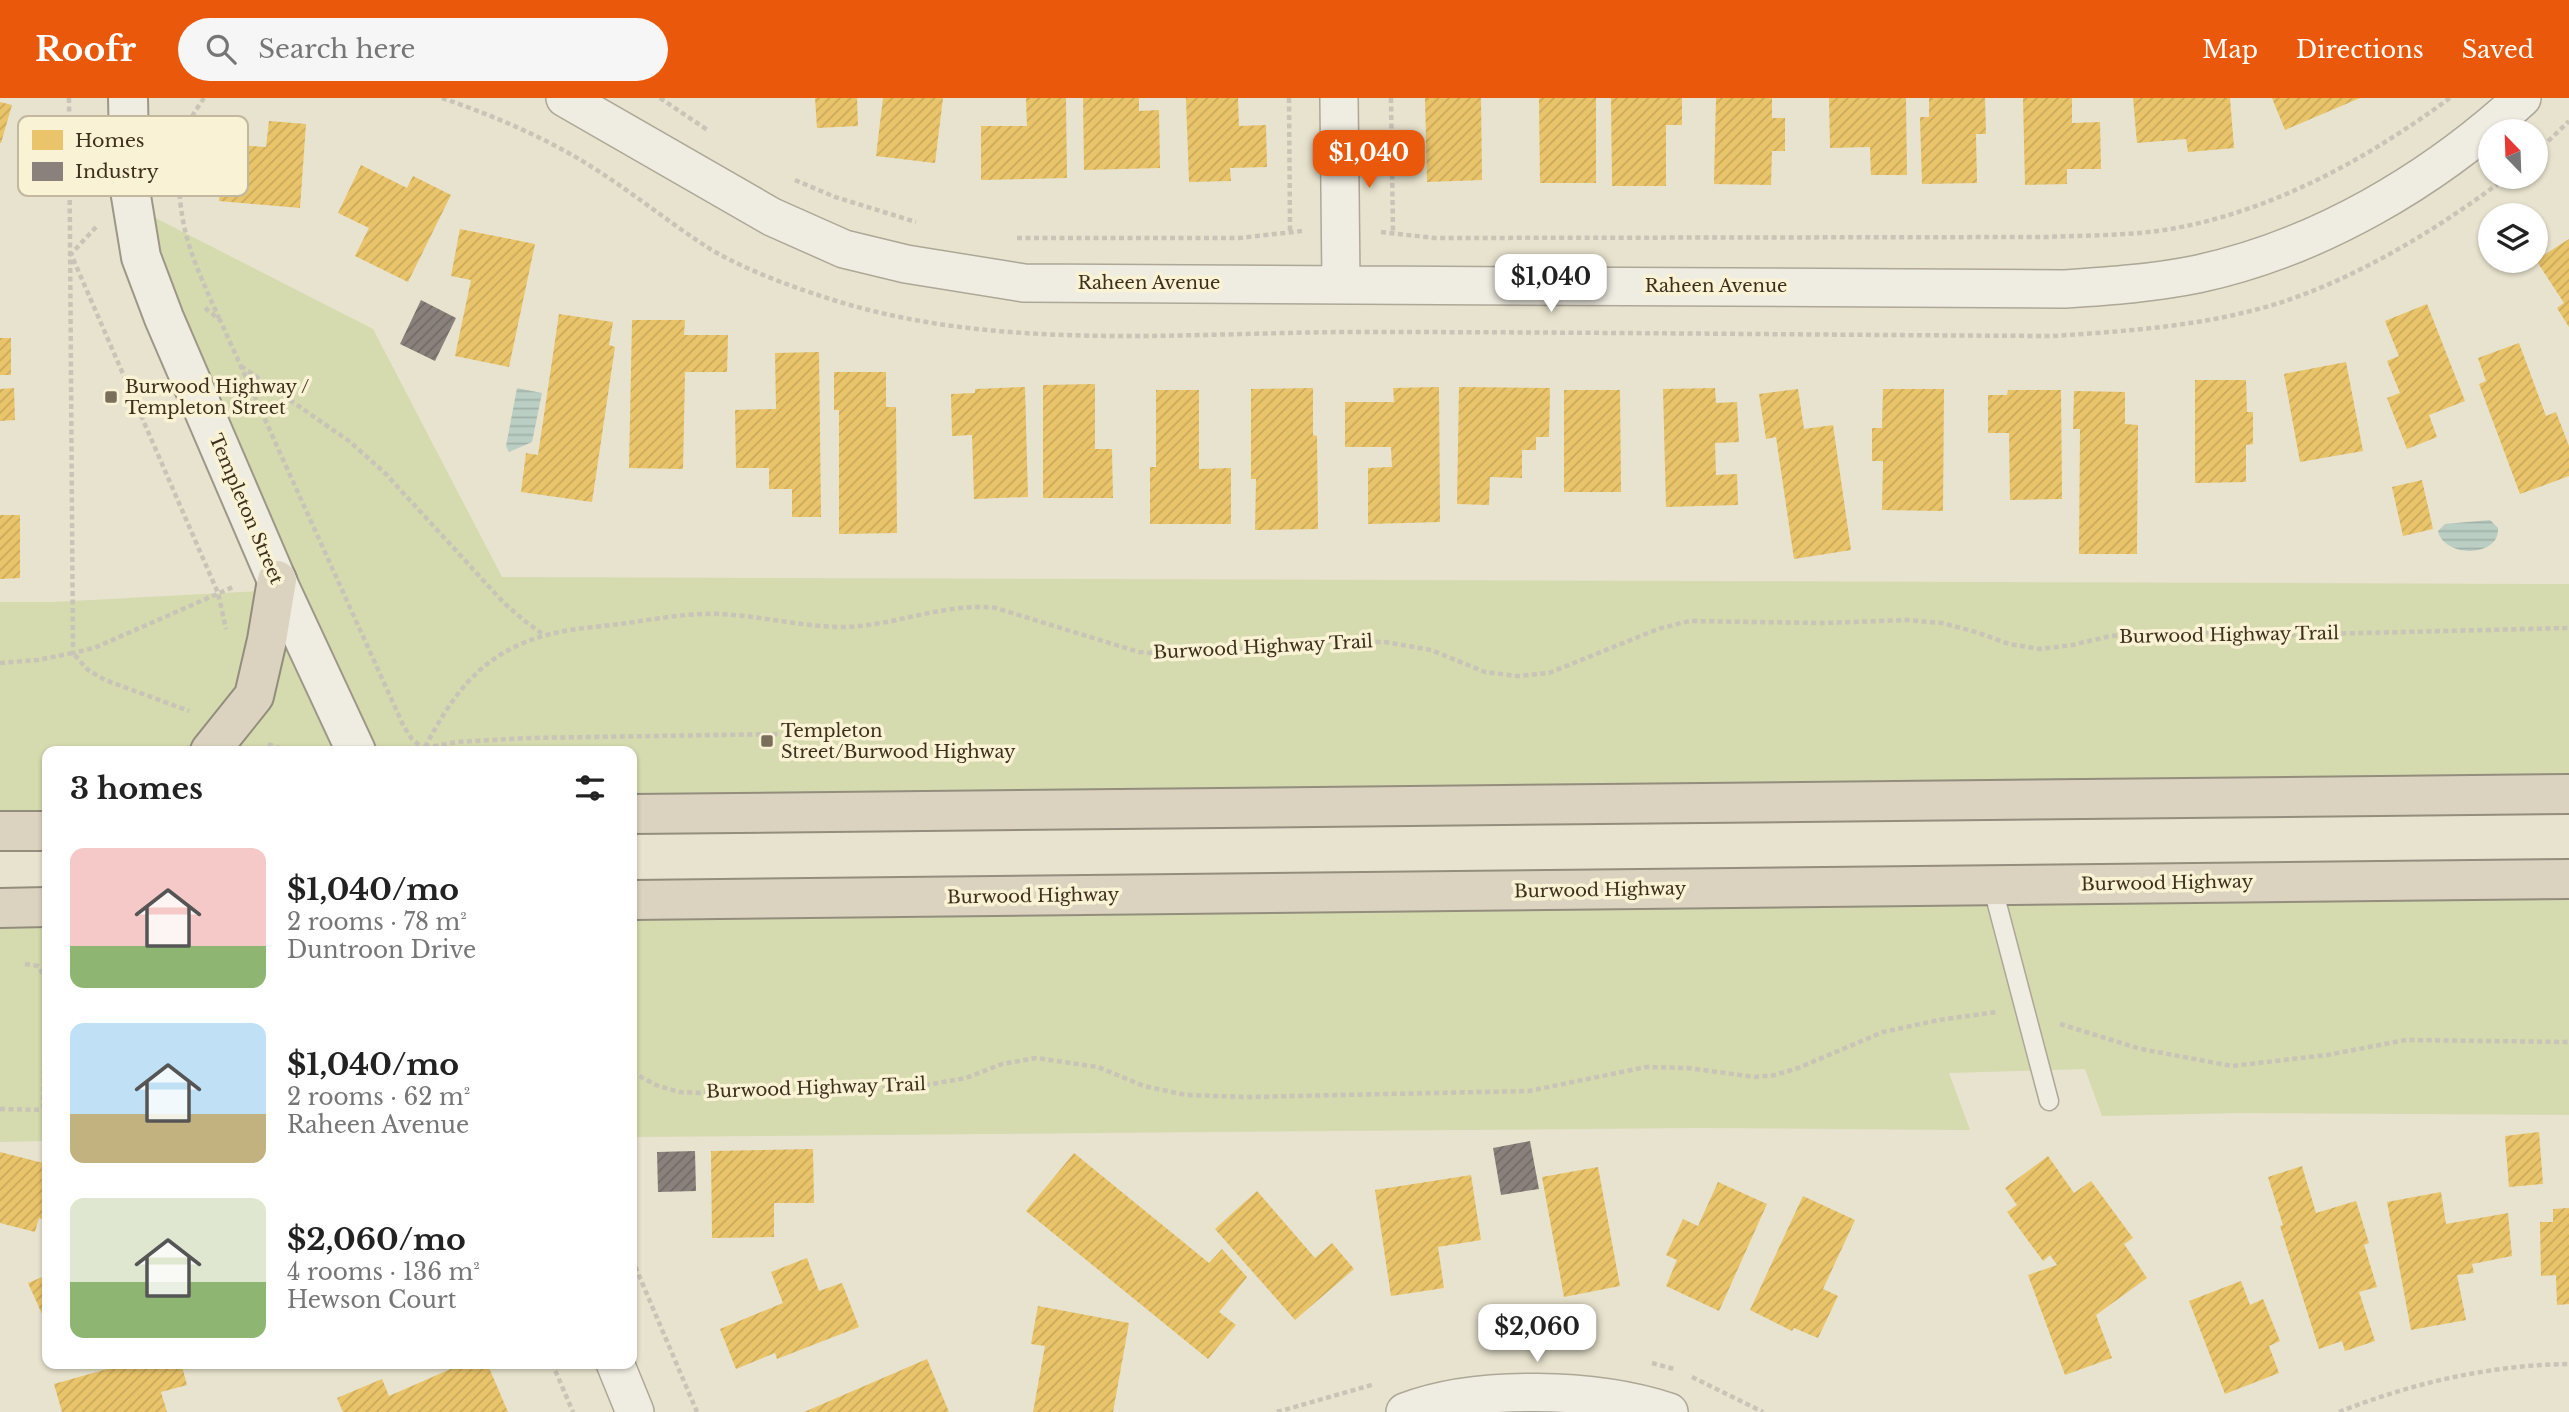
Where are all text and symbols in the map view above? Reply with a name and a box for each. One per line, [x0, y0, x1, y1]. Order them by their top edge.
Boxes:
search box [178, 18, 668, 81]
text: Roofr [35, 29, 136, 70]
icon: search [202, 30, 240, 68]
text: Search here [258, 33, 416, 65]
text: Map [2202, 35, 2258, 64]
text: Directions [2296, 35, 2424, 64]
text: Saved [2462, 35, 2534, 64]
legend [18, 116, 248, 196]
north arrow [2478, 119, 2548, 189]
map controls [2478, 119, 2548, 273]
text: Homes [75, 129, 144, 152]
pin: $1,040 [1312, 130, 1426, 190]
text: $1,040 [1329, 139, 1409, 167]
text: Industry [75, 160, 159, 183]
button: layers [2478, 203, 2548, 273]
pin: $1,040 [1494, 254, 1608, 314]
text: $1,040 [1511, 263, 1591, 291]
street label: Raheen Avenue [1078, 272, 1220, 294]
street label: Raheen Avenue [1645, 275, 1787, 297]
place label: Burwood Highway / Templeton Street [125, 376, 309, 419]
marker: Burwood Highway / Templeton Street [103, 389, 119, 405]
street label: Templeton Street [204, 431, 288, 587]
street label: Burwood Highway Trail [2119, 622, 2339, 648]
street label: Burwood Highway Trail [1153, 630, 1374, 664]
place label: Templeton Street/Burwood Highway [781, 720, 1016, 763]
marker: Templeton Street/Burwood Highway [759, 733, 775, 749]
icon: filters [571, 769, 609, 807]
text: 3 homes [70, 770, 203, 807]
street label: Burwood Highway [2081, 870, 2254, 896]
text: $1,040/mo [287, 871, 459, 908]
icon: home [126, 876, 210, 960]
street label: Burwood Highway [1514, 877, 1687, 903]
street label: Burwood Highway [947, 883, 1120, 909]
text: 2 rooms · 78 m² [287, 908, 467, 936]
text: Duntroon Drive [287, 936, 476, 964]
text: $1,040/mo [287, 1046, 459, 1083]
icon: home [126, 1051, 210, 1135]
street label: Burwood Highway Trail [706, 1073, 926, 1103]
text: 2 rooms · 62 m² [287, 1083, 470, 1111]
text: Raheen Avenue [287, 1111, 469, 1139]
text: $2,060/mo [287, 1221, 466, 1258]
icon: home [126, 1226, 210, 1310]
text: 4 rooms · 136 m² [287, 1258, 480, 1286]
text: Hewson Court [287, 1286, 456, 1314]
pin: $2,060 [1480, 1304, 1594, 1364]
text: $2,060 [1494, 1313, 1580, 1341]

